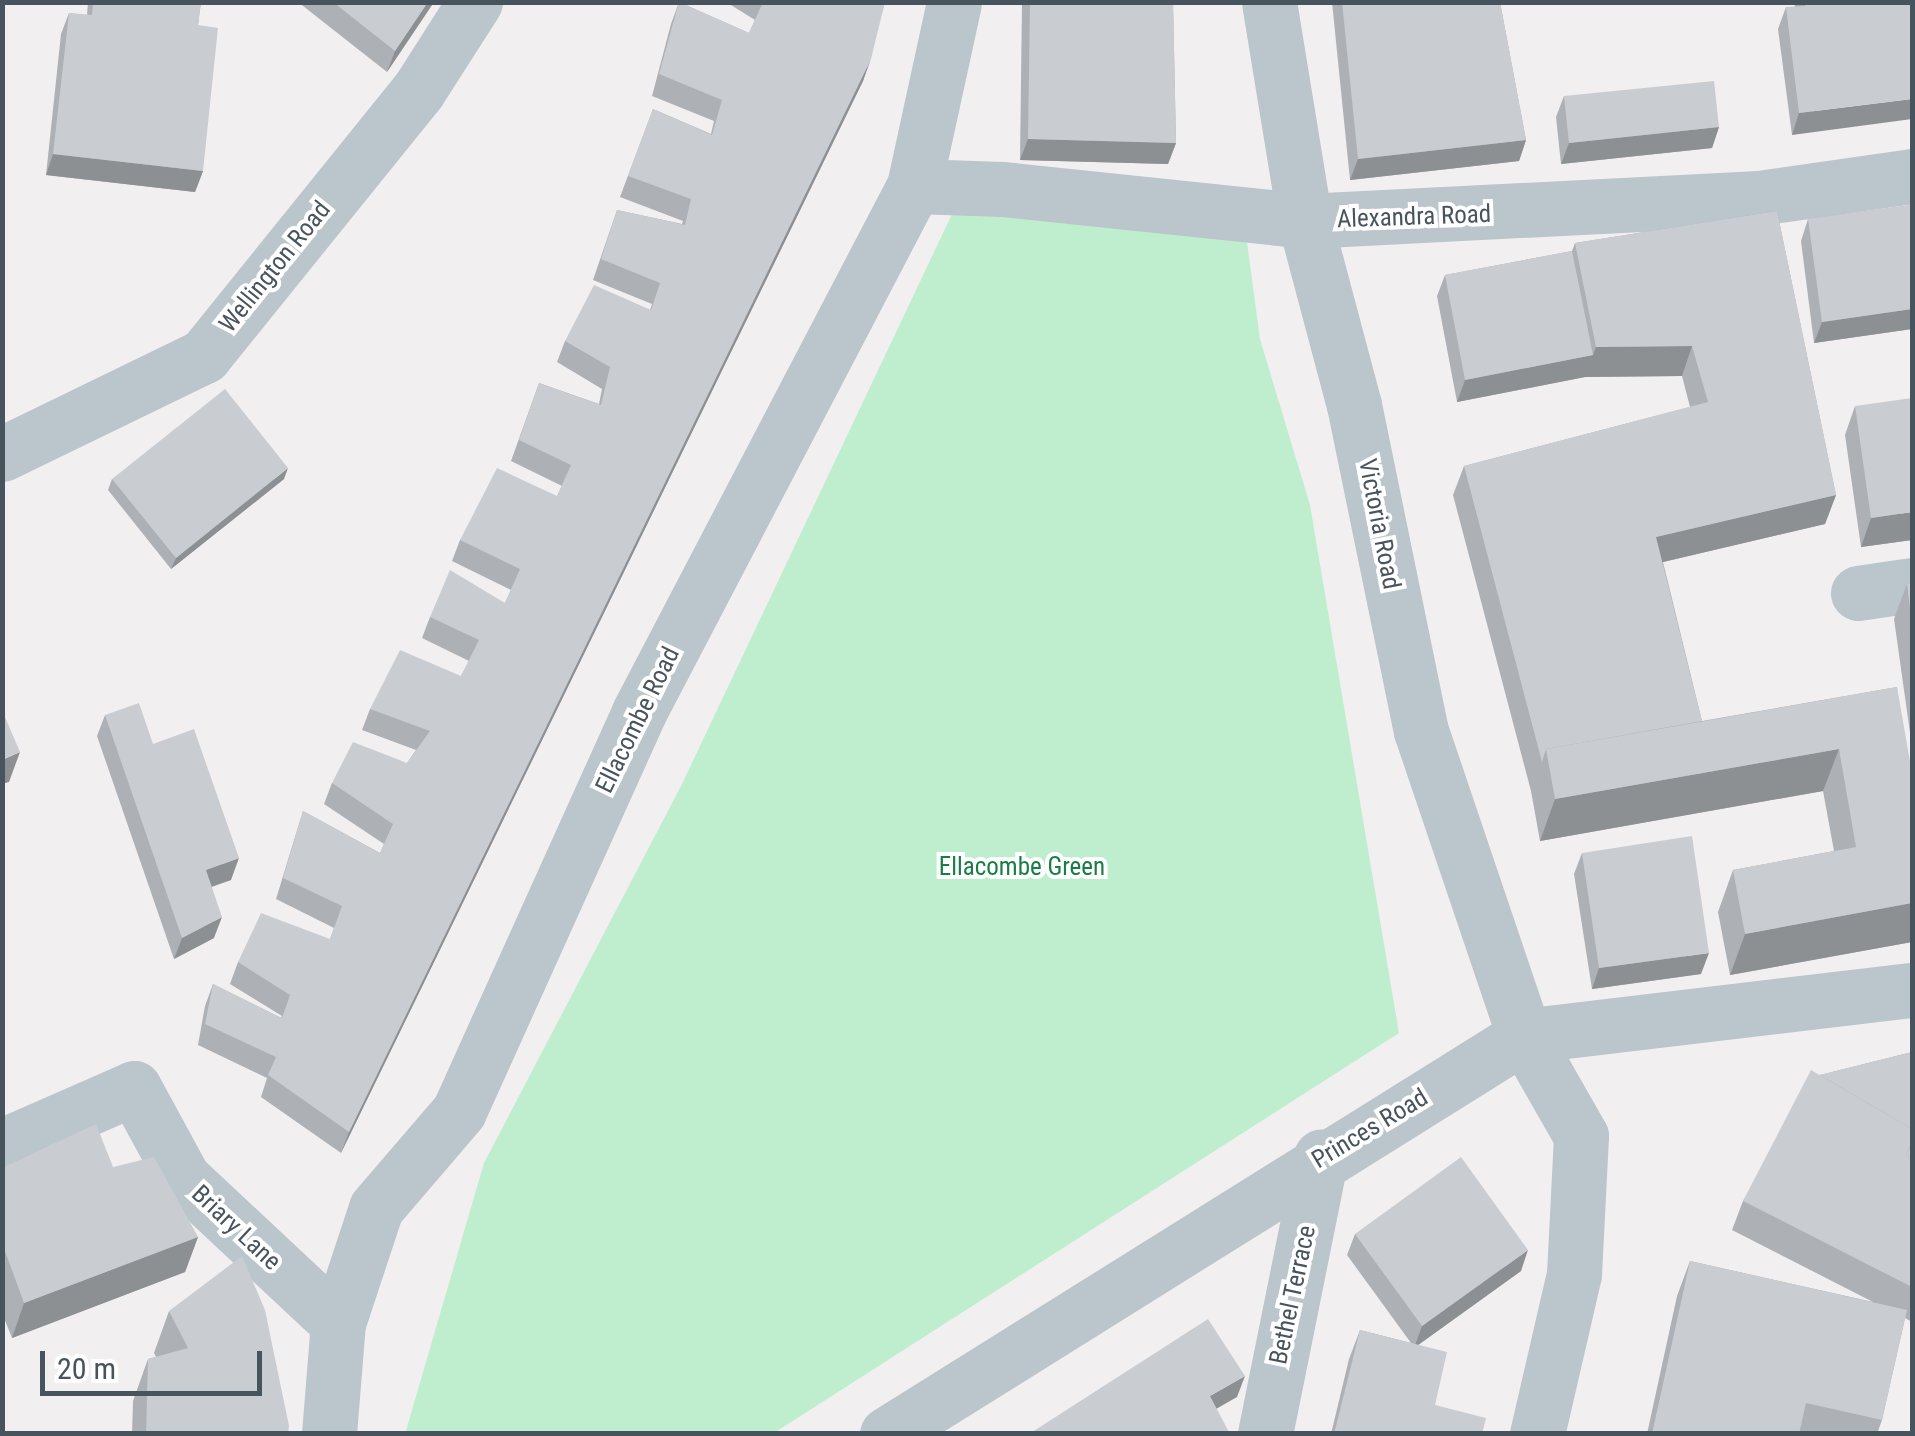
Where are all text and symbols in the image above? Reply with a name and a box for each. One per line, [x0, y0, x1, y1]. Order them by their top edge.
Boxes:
street label: Wellington Road [213, 195, 337, 339]
street label: Alexandra Road [1336, 199, 1492, 235]
street label: Victoria Road [1352, 456, 1406, 592]
street label: Ellacombe Road [590, 642, 686, 798]
park label: Ellacombe Green [939, 852, 1105, 882]
street label: Princes Road [1307, 1083, 1433, 1175]
street label: Briary Lane [185, 1179, 287, 1277]
street label: Bethel Terrace [1264, 1223, 1322, 1367]
scale bar [45, 1331, 268, 1393]
text: 20 m [57, 1351, 116, 1386]

